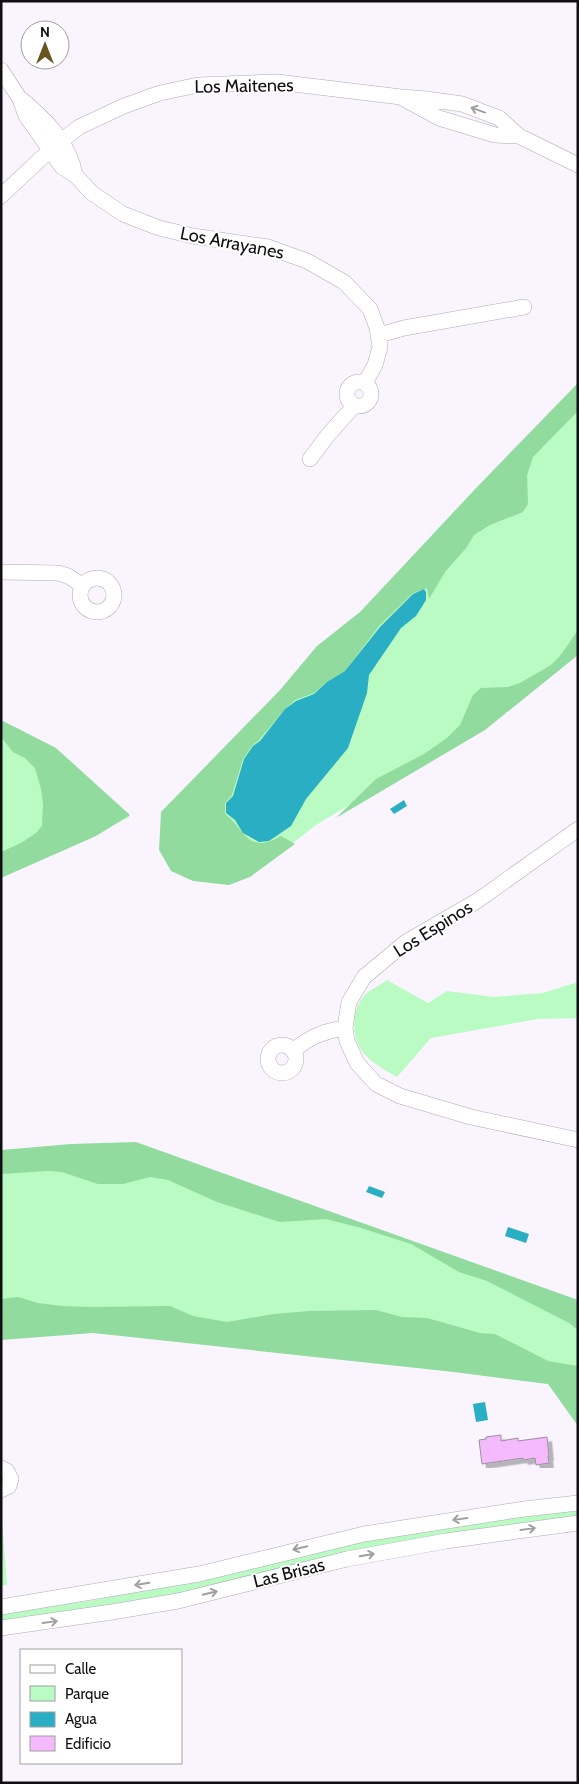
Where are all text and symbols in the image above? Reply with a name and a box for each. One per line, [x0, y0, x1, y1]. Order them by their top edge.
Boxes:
north arrow [20, 20, 70, 70]
text: N [40, 23, 50, 41]
street label: Los Maitenes [194, 74, 294, 98]
one-way arrow [471, 105, 487, 114]
street label: Los Arrayanes [178, 222, 286, 264]
street label: Los Espinos [389, 896, 477, 962]
one-way arrow [452, 1514, 468, 1524]
one-way arrow [520, 1524, 536, 1534]
one-way arrow [293, 1544, 309, 1553]
one-way arrow [359, 1549, 375, 1559]
street label: Las Brisas [251, 1554, 327, 1592]
one-way arrow [134, 1580, 150, 1590]
one-way arrow [201, 1588, 217, 1597]
one-way arrow [41, 1616, 57, 1626]
legend [20, 1649, 182, 1764]
text: Calle [65, 1660, 96, 1678]
text: Parque [65, 1685, 109, 1703]
text: Agua [65, 1710, 97, 1728]
text: Edificio [65, 1735, 111, 1753]

